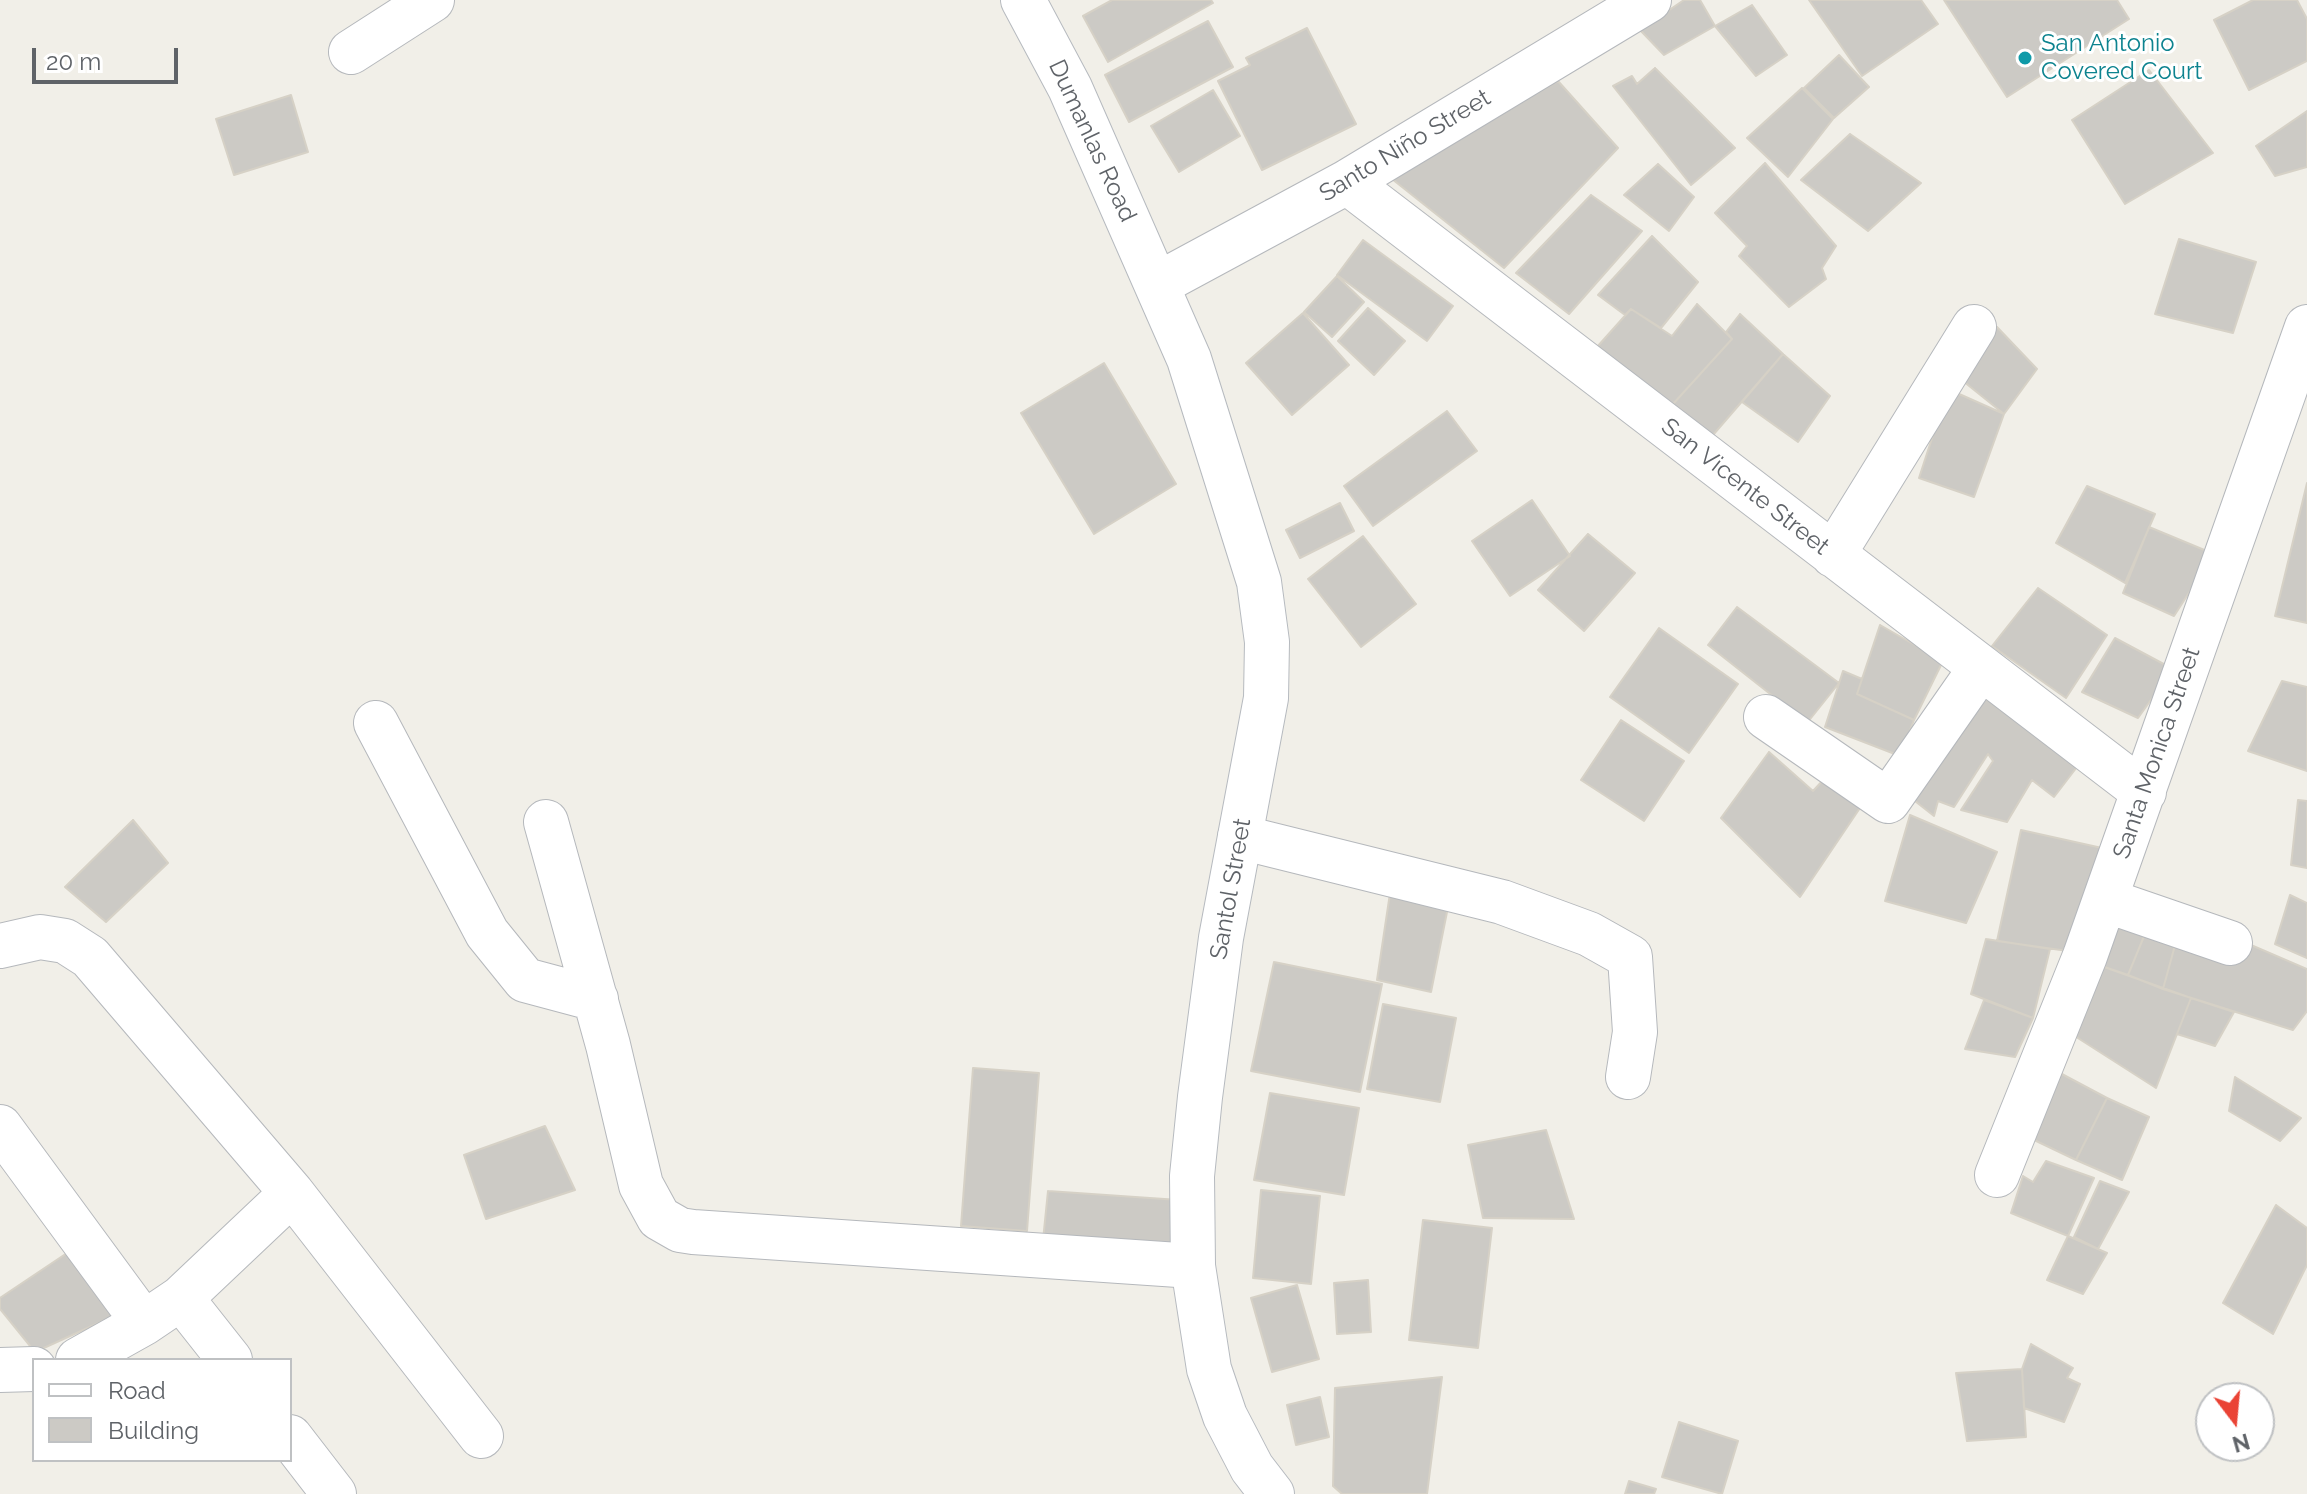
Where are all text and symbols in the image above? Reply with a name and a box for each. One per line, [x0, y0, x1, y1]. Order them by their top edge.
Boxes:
place label: San Antonio Covered Court [2041, 30, 2202, 86]
scale bar [36, 32, 182, 82]
text: 20 m [46, 47, 101, 76]
marker: San Antonio Covered Court [2016, 49, 2034, 67]
street label: Dumanlas Road [1042, 55, 1142, 227]
street label: Santo Niño Street [1314, 84, 1496, 208]
street label: San Vicente Street [1655, 413, 1835, 561]
street label: Santa Monica Street [2107, 643, 2207, 863]
street label: Santol Street [1204, 816, 1258, 962]
legend [32, 1358, 292, 1462]
text: Road [108, 1376, 166, 1405]
north arrow [2195, 1382, 2275, 1462]
text: Building [108, 1416, 199, 1445]
text: N [2229, 1428, 2253, 1458]

